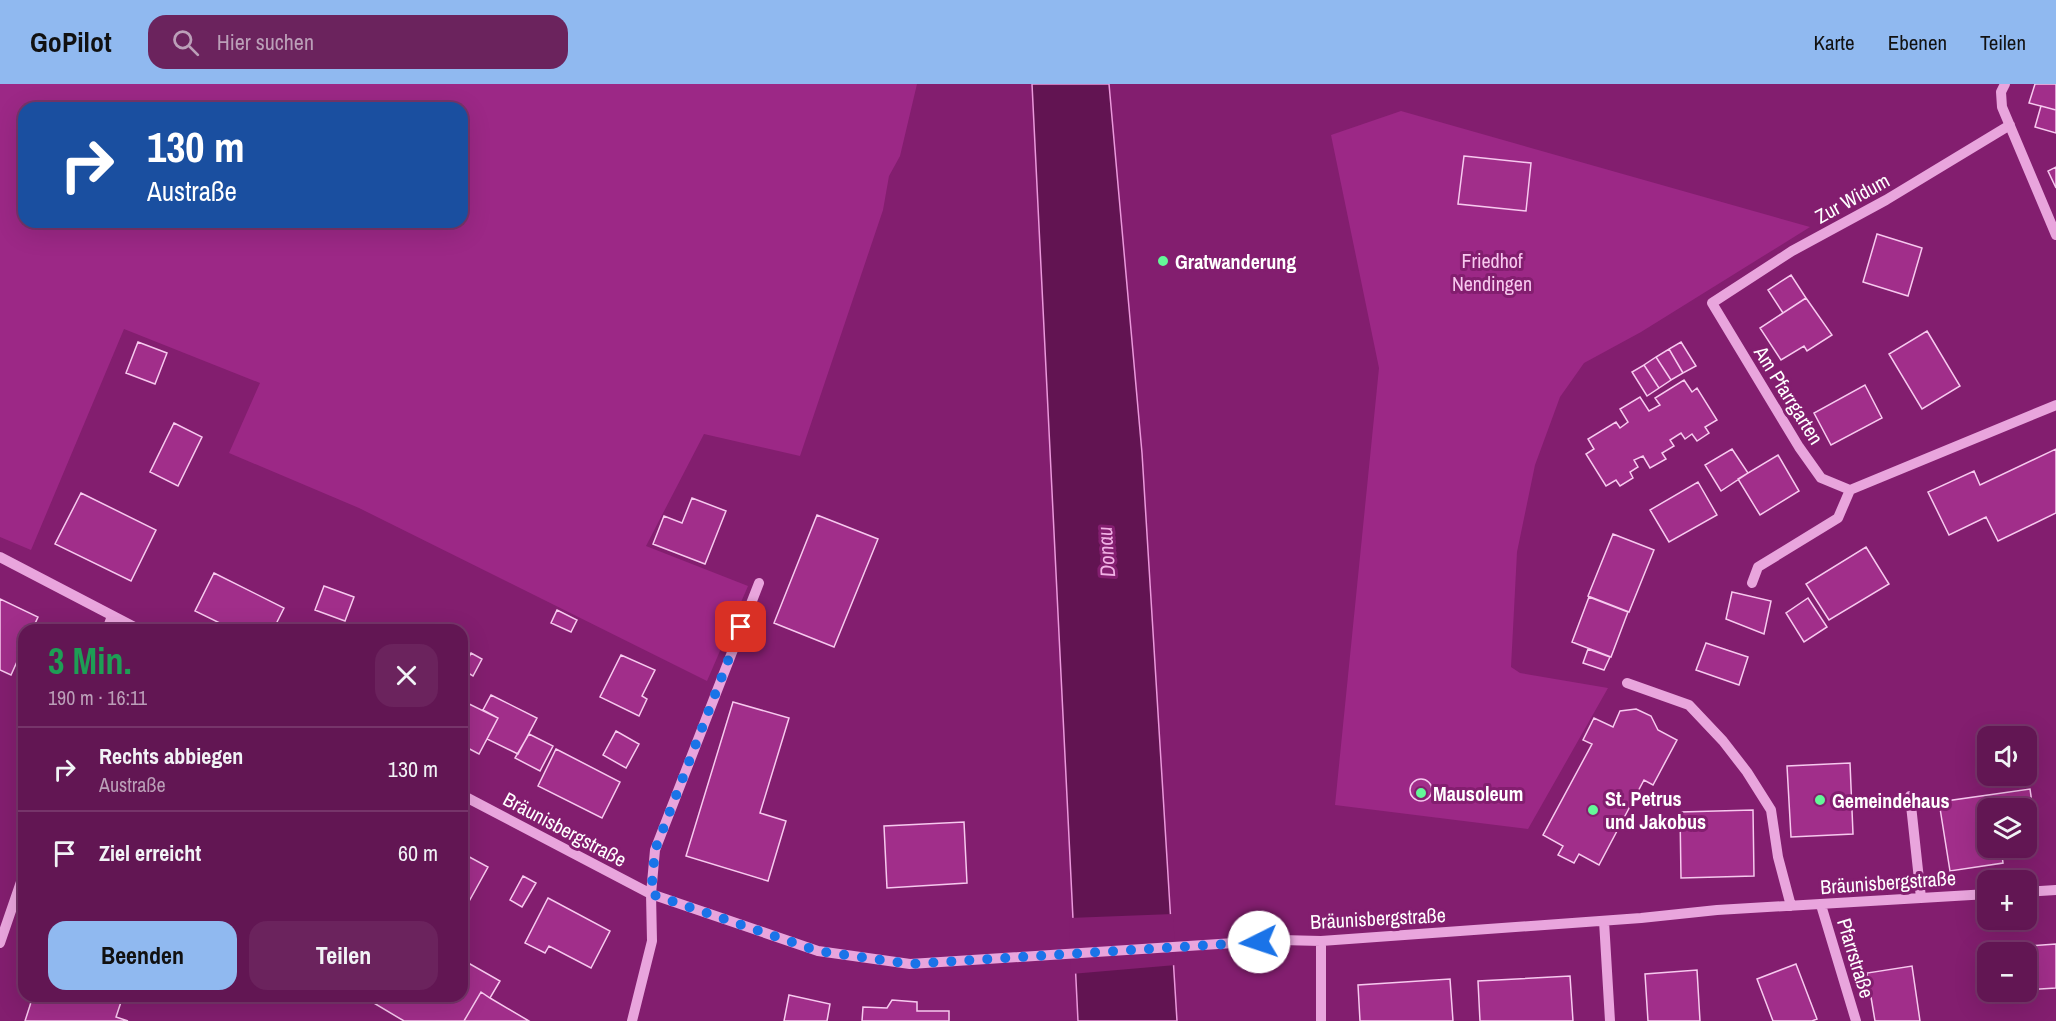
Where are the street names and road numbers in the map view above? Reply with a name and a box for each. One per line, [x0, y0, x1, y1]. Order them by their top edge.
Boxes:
street label: Zur Widum [1810, 167, 1894, 229]
street label: Am Pfarrgarten [1748, 340, 1830, 449]
street label: Bräunisbergstraße [499, 785, 631, 873]
street label: Bräunisbergstraße [1819, 864, 1957, 900]
street label: Bräunisbergstraße [1309, 901, 1447, 935]
street label: Pfarrstraße [1831, 915, 1881, 1001]

